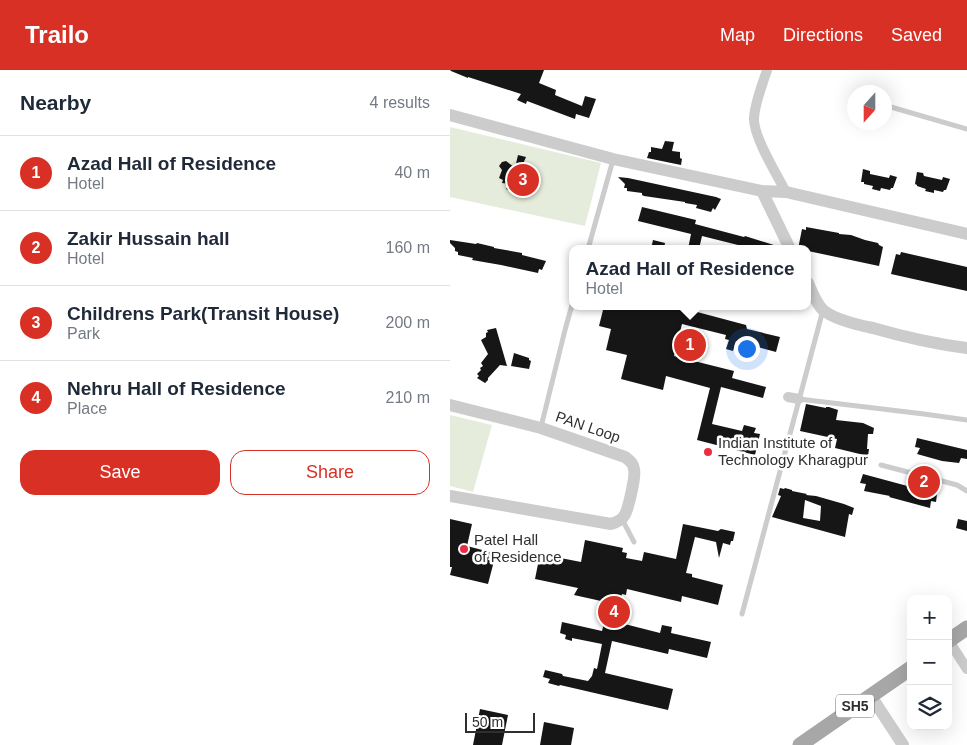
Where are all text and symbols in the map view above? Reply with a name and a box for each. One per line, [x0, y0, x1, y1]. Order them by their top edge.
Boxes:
text: Trailo [25, 21, 89, 48]
text: Map [720, 25, 755, 45]
text: Directions [783, 25, 863, 45]
text: Saved [891, 25, 942, 45]
north arrow [847, 85, 892, 130]
text: Nearby [20, 91, 91, 114]
text: 4 results [370, 94, 430, 111]
text: Azad Hall of Residence [67, 153, 276, 174]
pin: 3 [507, 161, 539, 199]
text: 1 [32, 164, 40, 181]
text: 40 m [394, 164, 430, 181]
text: Hotel [67, 175, 104, 192]
text: Zakir Hussain hall [67, 228, 230, 249]
text: 2 [32, 239, 40, 256]
text: 160 m [386, 239, 430, 256]
popup [569, 245, 811, 310]
text: Hotel [67, 250, 104, 267]
text: Azad Hall of Residence [585, 258, 795, 279]
text: Hotel [585, 280, 623, 297]
text: Childrens Park(Transit House) [67, 303, 339, 324]
text: 3 [32, 314, 40, 331]
text: 200 m [386, 314, 430, 331]
text: Park [67, 325, 100, 342]
pin: 1 [674, 326, 706, 364]
your location [734, 336, 760, 362]
text: Nehru Hall of Residence [67, 378, 286, 399]
text: 4 [32, 389, 40, 406]
text: 210 m [386, 389, 430, 406]
text: Place [67, 400, 107, 417]
street label: PAN Loop [554, 408, 623, 446]
place label: Indian Institute of Technology Kharagpur [718, 434, 868, 468]
marker: Indian Institute of Technology Kharagpur [702, 446, 714, 458]
button: Save [20, 450, 220, 495]
button: Share [230, 450, 430, 495]
pin: 2 [908, 463, 940, 501]
place label: Patel Hall of Residence [474, 531, 562, 565]
marker: Patel Hall of Residence [458, 543, 470, 555]
pin: 4 [598, 593, 630, 631]
map controls [907, 595, 952, 730]
button: + [907, 595, 952, 640]
button: − [907, 640, 952, 685]
button: layers [907, 685, 952, 730]
road number: SH5 [836, 694, 874, 718]
scale bar [465, 710, 535, 733]
text: 50 m [472, 714, 503, 730]

